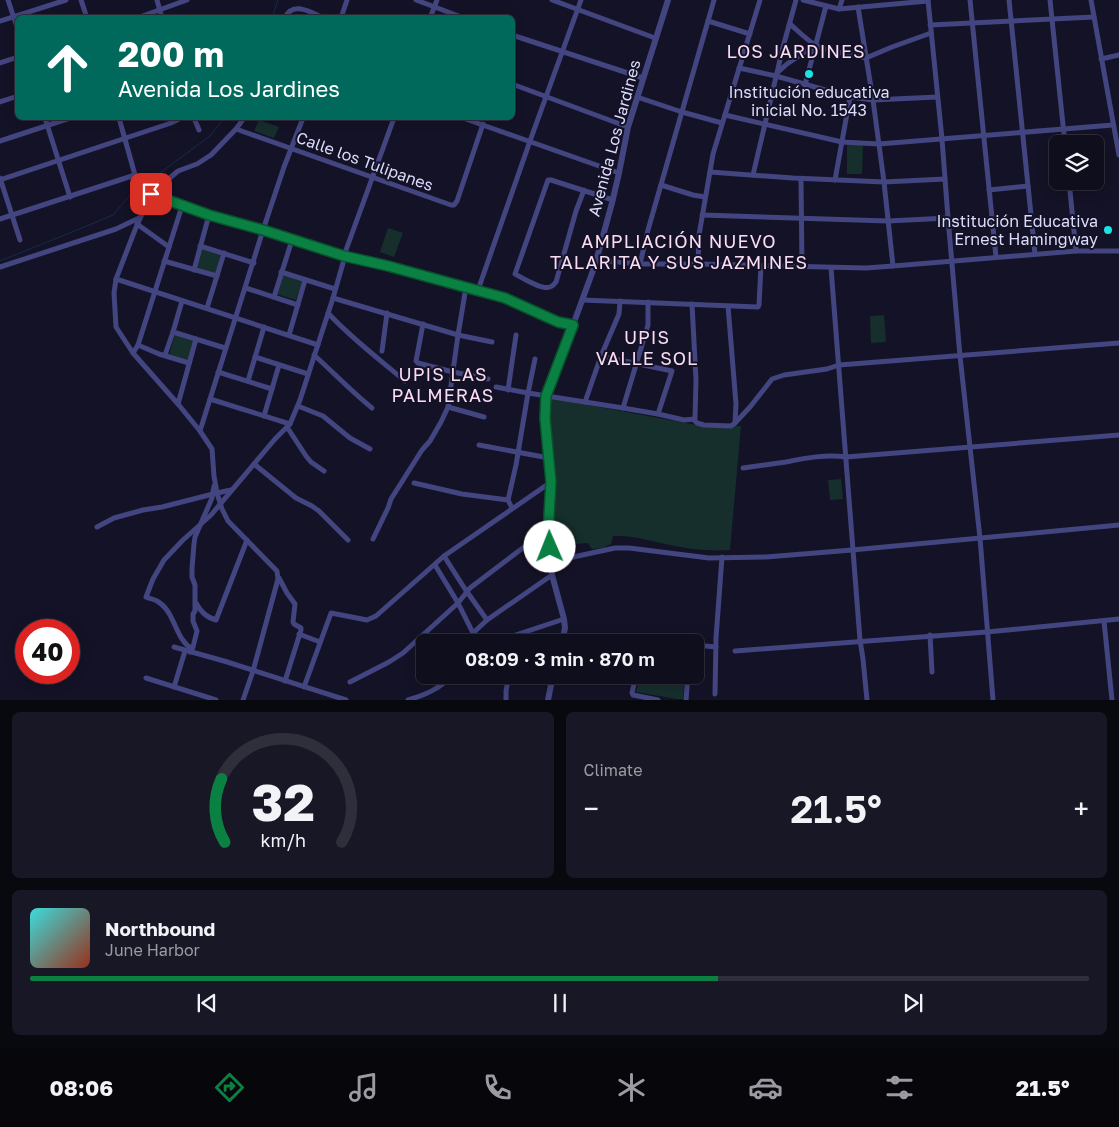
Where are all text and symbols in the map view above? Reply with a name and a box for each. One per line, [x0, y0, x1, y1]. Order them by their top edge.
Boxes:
text: 200 m [118, 33, 224, 75]
icon: ahead [35, 35, 100, 100]
district label: LOS JARDINES [726, 40, 866, 62]
street label: Avenida Los Jardines [583, 57, 645, 219]
marker: Institución educativa inicial No. 1543 [803, 68, 815, 80]
text: Avenida Los Jardines [118, 75, 340, 102]
place label: Institución educativa inicial No. 1543 [728, 82, 890, 120]
street label: Calle los Tulipanes [294, 127, 436, 195]
map controls [1049, 135, 1104, 190]
button: layers [1049, 135, 1104, 190]
pin [130, 173, 172, 215]
icon: arrive [137, 180, 165, 208]
place label: Institución Educativa Ernest Hamingway [937, 211, 1098, 249]
marker: Institución Educativa Ernest Hamingway [1102, 224, 1114, 236]
district label: AMPLIACIÓN NUEVO TALARITA Y SUS JAZMINES [550, 230, 808, 273]
district label: UPIS VALLE SOL [596, 326, 698, 369]
district label: UPIS LAS PALMERAS [392, 363, 494, 406]
position arrow [523, 520, 575, 572]
speed limit sign: 40 [15, 619, 80, 684]
text: 08:09 · 3 min · 870 m [465, 647, 655, 670]
text: Climate [584, 760, 643, 780]
text: 32 [251, 770, 314, 832]
text: 21.5° [791, 786, 882, 831]
text: − [584, 792, 599, 825]
text: + [1074, 792, 1089, 825]
text: km/h [260, 829, 305, 851]
text: Northbound [105, 917, 215, 940]
text: June Harbor [105, 940, 200, 960]
icon: previous [193, 989, 221, 1017]
icon: pause [546, 989, 574, 1017]
icon: next [899, 989, 927, 1017]
icon: directions [212, 1070, 247, 1105]
icon: music [346, 1070, 381, 1105]
icon: phone [480, 1070, 515, 1105]
icon: climate [614, 1070, 649, 1105]
icon: car [748, 1070, 783, 1105]
icon: filters [882, 1070, 917, 1105]
text: 08:06 [49, 1074, 113, 1101]
text: 21.5° [1016, 1074, 1070, 1101]

